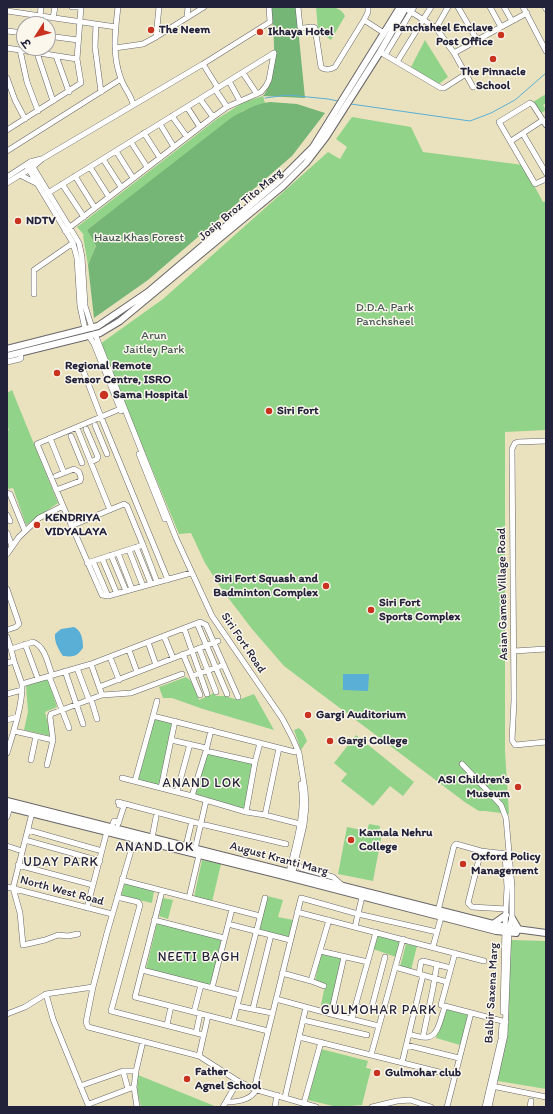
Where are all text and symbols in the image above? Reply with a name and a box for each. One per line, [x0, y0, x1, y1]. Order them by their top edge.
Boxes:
north arrow [16, 16, 56, 56]
place label: Panchsheel Enclave Post Office [393, 21, 493, 49]
place label: The Neem [159, 23, 210, 37]
marker: The Neem [146, 25, 156, 35]
place label: Ikhaya Hotel [268, 25, 333, 39]
marker: Ikhaya Hotel [255, 27, 265, 37]
marker: Panchsheel Enclave Post Office [496, 30, 506, 40]
text: उ [19, 36, 34, 50]
marker: The Pinnacle School [488, 54, 498, 64]
place label: The Pinnacle School [460, 65, 526, 93]
street label: Josip Broz Tito Marg [196, 166, 286, 244]
place label: NDTV [26, 214, 55, 228]
marker: NDTV [13, 216, 23, 226]
park label: Hauz Khas Forest [94, 231, 184, 245]
park label: D.D.A. Park Panchsheel [356, 301, 414, 329]
park label: Arun Jaitley Park [124, 329, 184, 357]
place label: Regional Remote Sensor Centre, ISRO [65, 359, 171, 387]
marker: Regional Remote Sensor Centre, ISRO [52, 368, 62, 378]
place label: Sama Hospital [113, 388, 188, 402]
marker: Sama Hospital [98, 389, 110, 401]
place label: Siri Fort [277, 404, 319, 418]
marker: Siri Fort [264, 406, 274, 416]
place label: KENDRIYA VIDYALAYA [45, 511, 107, 539]
marker: KENDRIYA VIDYALAYA [32, 520, 42, 530]
street label: Asian Games Village Road [495, 527, 511, 661]
place label: Siri Fort Squash and Badminton Complex [213, 572, 318, 600]
marker: Siri Fort Squash and Badminton Complex [321, 581, 331, 591]
place label: Siri Fort Sports Complex [379, 596, 460, 624]
marker: Siri Fort Sports Complex [366, 605, 376, 615]
street label: Siri Fort Road [217, 610, 269, 676]
place label: Gargi Auditorium [316, 708, 406, 722]
marker: Gargi Auditorium [303, 710, 313, 720]
place label: Gargi College [338, 734, 407, 748]
marker: Gargi College [325, 736, 335, 746]
place label: ASI Children's Museum [438, 773, 510, 801]
district label: ANAND LOK [163, 776, 241, 792]
marker: ASI Children's Museum [513, 782, 523, 792]
place label: Kamala Nehru College [359, 826, 433, 854]
marker: Kamala Nehru College [346, 835, 356, 845]
street label: August Kranti Marg [228, 839, 330, 879]
district label: ANAND LOK [116, 840, 194, 856]
place label: Oxford Policy Management [471, 850, 541, 878]
district label: UDAY PARK [23, 855, 99, 871]
marker: Oxford Policy Management [458, 859, 468, 869]
street label: North West Road [18, 873, 106, 909]
street label: Balbir Saxena Marg [482, 942, 502, 1044]
district label: NEETI BAGH [158, 950, 240, 966]
district label: GULMOHAR PARK [321, 1003, 437, 1019]
place label: Father Agnel School [195, 1065, 261, 1093]
place label: Gulmohar club [385, 1066, 461, 1080]
marker: Gulmohar club [372, 1068, 382, 1078]
marker: Father Agnel School [182, 1074, 192, 1084]

